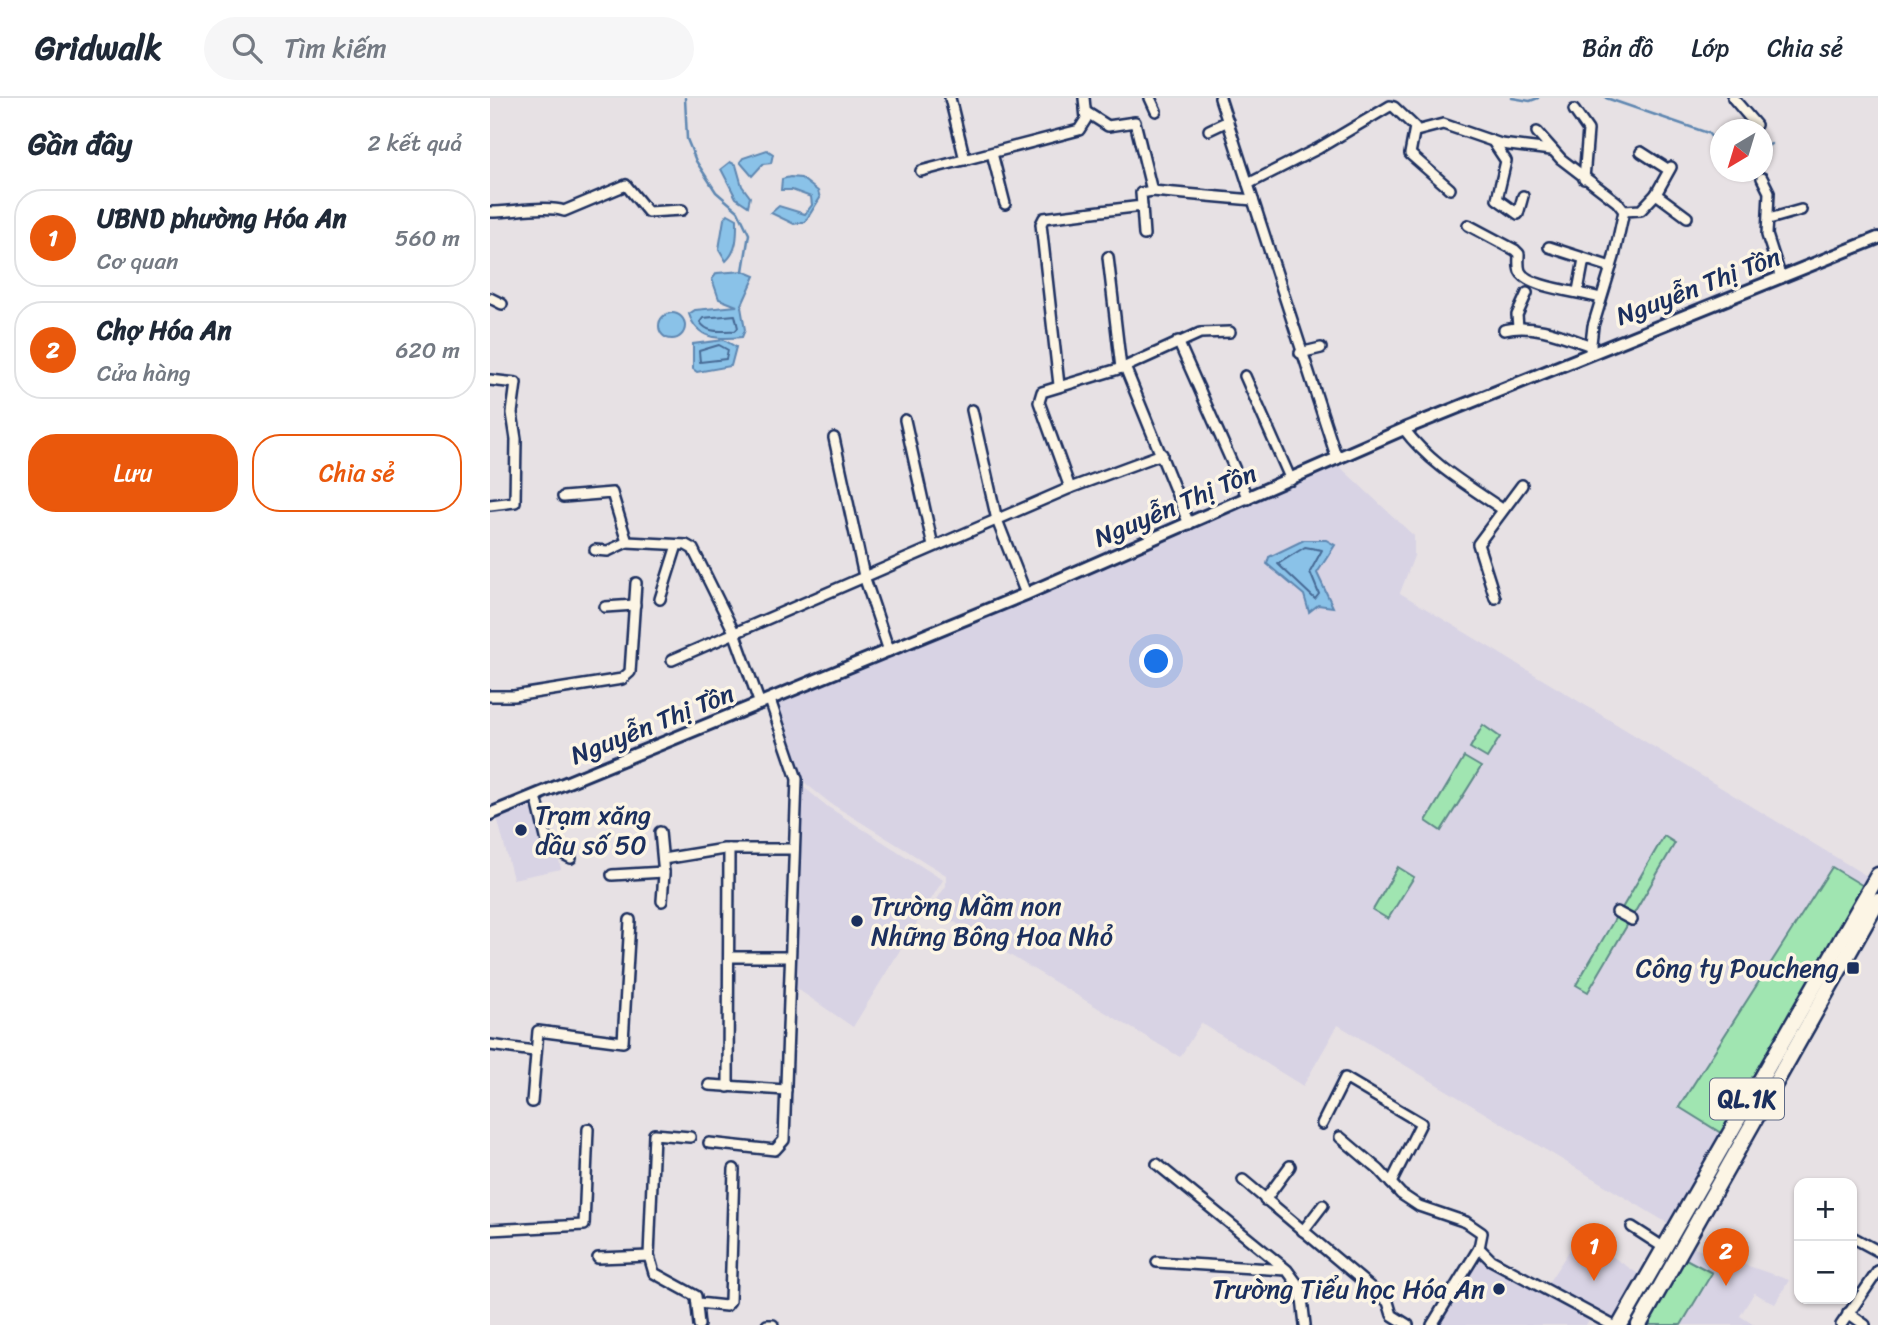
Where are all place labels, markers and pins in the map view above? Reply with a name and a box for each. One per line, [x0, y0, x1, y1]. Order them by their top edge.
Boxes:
place label: Trạm xăng dầu số 50 [535, 792, 651, 868]
marker: Trạm xăng dầu số 50 [513, 822, 529, 838]
place label: Trường Mầm non Những Bông Hoa Nhỏ [871, 883, 1113, 959]
marker: Trường Mầm non Những Bông Hoa Nhỏ [849, 913, 865, 929]
place label: Công ty Poucheng [1636, 945, 1839, 991]
marker: Công ty Poucheng [1845, 960, 1861, 976]
pin: 1 [1571, 1223, 1617, 1281]
pin: 2 [1703, 1228, 1749, 1286]
place label: Trường Tiểu học Hóa An [1212, 1266, 1485, 1312]
marker: Trường Tiểu học Hóa An [1491, 1281, 1507, 1297]

